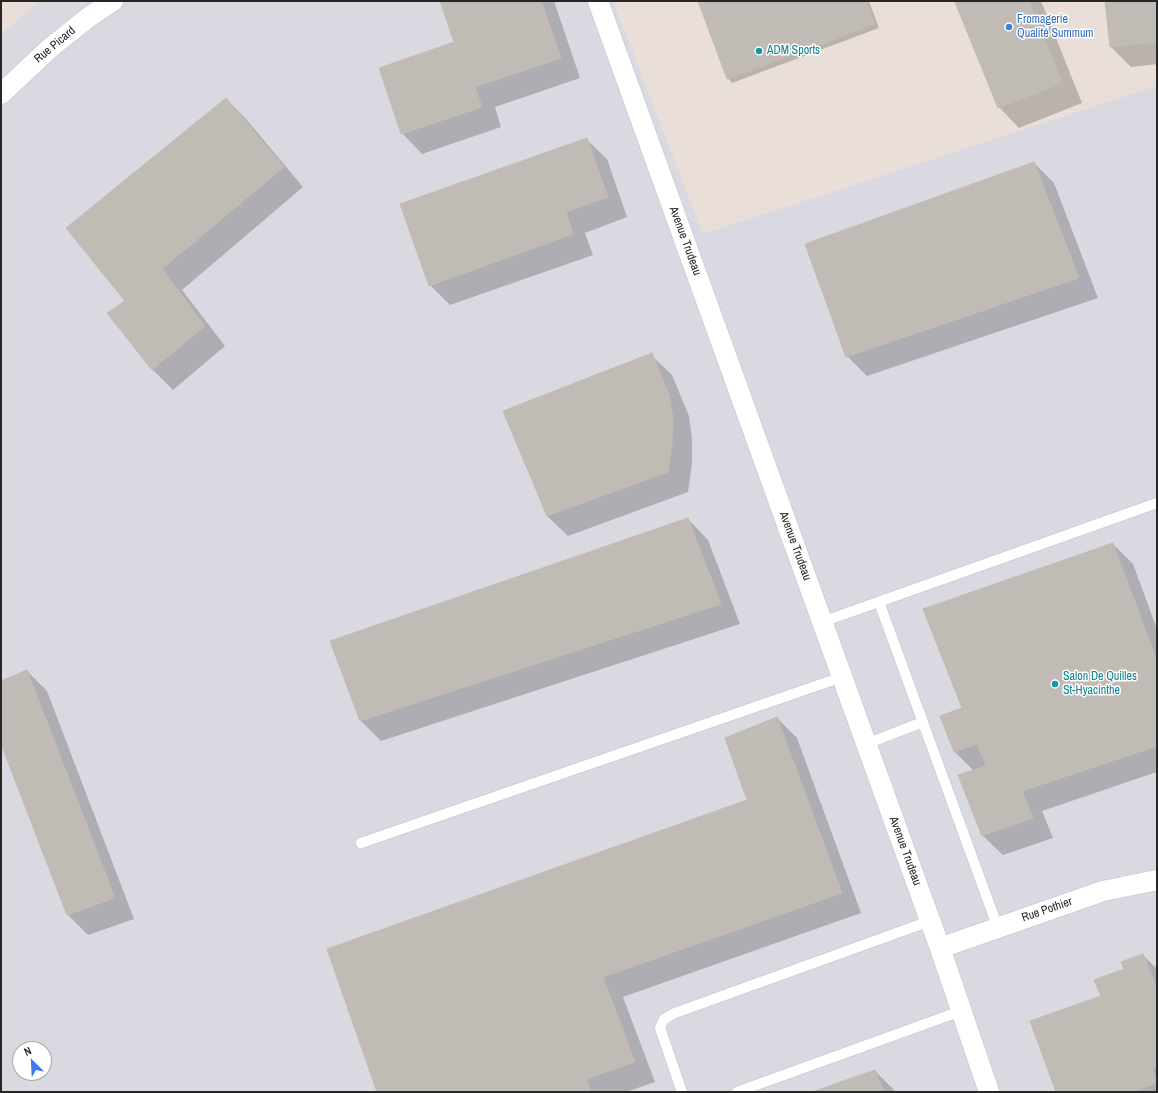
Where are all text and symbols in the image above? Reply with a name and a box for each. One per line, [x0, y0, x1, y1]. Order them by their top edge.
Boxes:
place label: Fromagerie Qualité Summum [1017, 13, 1094, 41]
marker: Fromagerie Qualité Summum [1004, 22, 1014, 32]
street label: Rue Picard [32, 24, 78, 66]
place label: ADM Sports [767, 44, 820, 58]
marker: ADM Sports [754, 46, 764, 56]
street label: Avenue Trudeau [666, 205, 704, 277]
street label: Avenue Trudeau [776, 510, 814, 582]
place label: Salon De Quilles St-Hyacinthe [1063, 670, 1137, 698]
marker: Salon De Quilles St-Hyacinthe [1050, 679, 1060, 689]
street label: Avenue Trudeau [886, 815, 924, 887]
street label: Rue Pothier [1020, 895, 1074, 925]
north arrow [12, 1041, 52, 1081]
text: N [22, 1043, 33, 1059]

